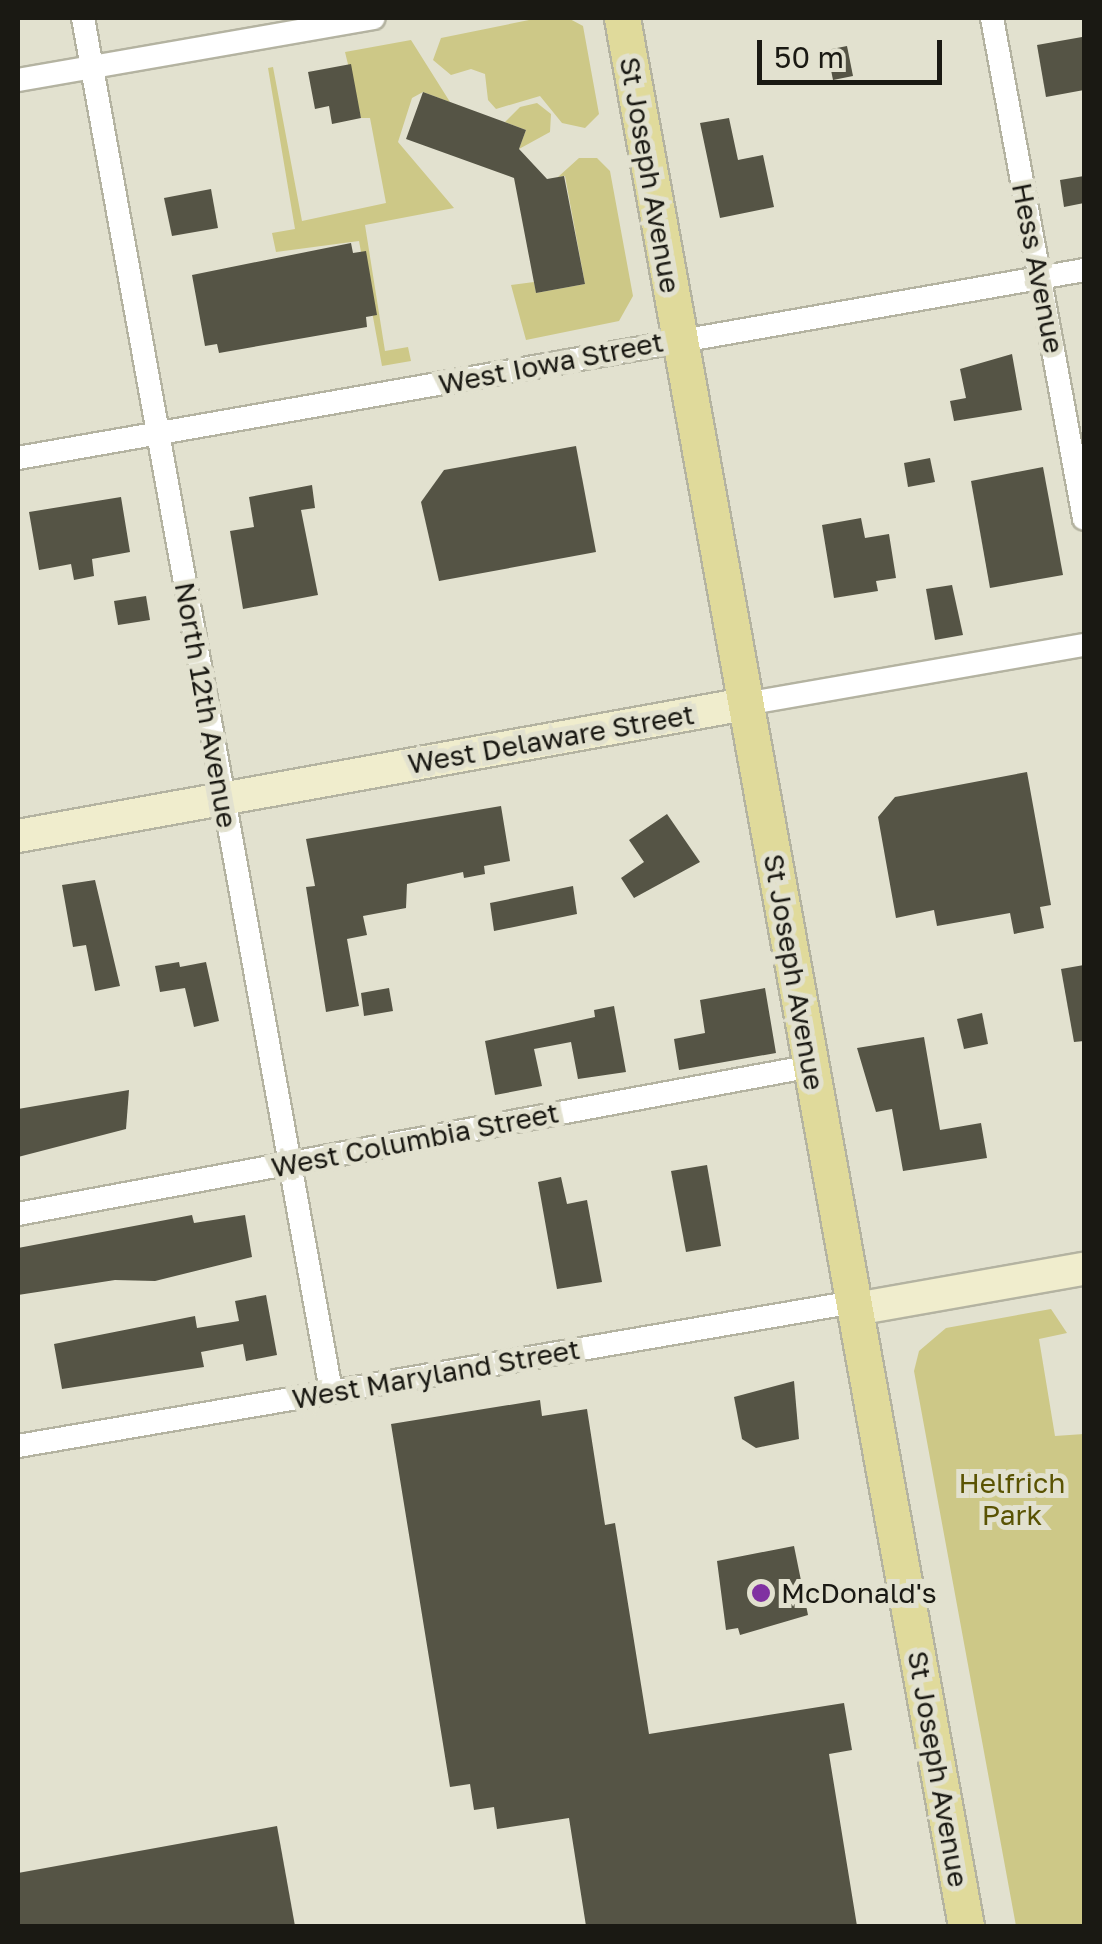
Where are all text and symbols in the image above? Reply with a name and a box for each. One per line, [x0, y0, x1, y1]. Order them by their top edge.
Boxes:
scale bar [762, 20, 947, 82]
text: 50 m [774, 39, 844, 75]
street label: St Joseph Avenue [613, 54, 687, 296]
street label: Hess Avenue [1005, 180, 1071, 356]
street label: West Iowa Street [436, 325, 666, 401]
street label: North 12th Avenue [168, 579, 244, 831]
street label: West Delaware Street [405, 697, 697, 781]
street label: St Joseph Avenue [757, 851, 831, 1093]
street label: West Columbia Street [268, 1096, 562, 1184]
street label: West Maryland Street [290, 1332, 582, 1416]
park label: Helfrich Park [958, 1466, 1066, 1532]
place label: McDonald's [781, 1576, 937, 1610]
marker: McDonald's [750, 1582, 772, 1604]
street label: St Joseph Avenue [901, 1648, 975, 1890]

